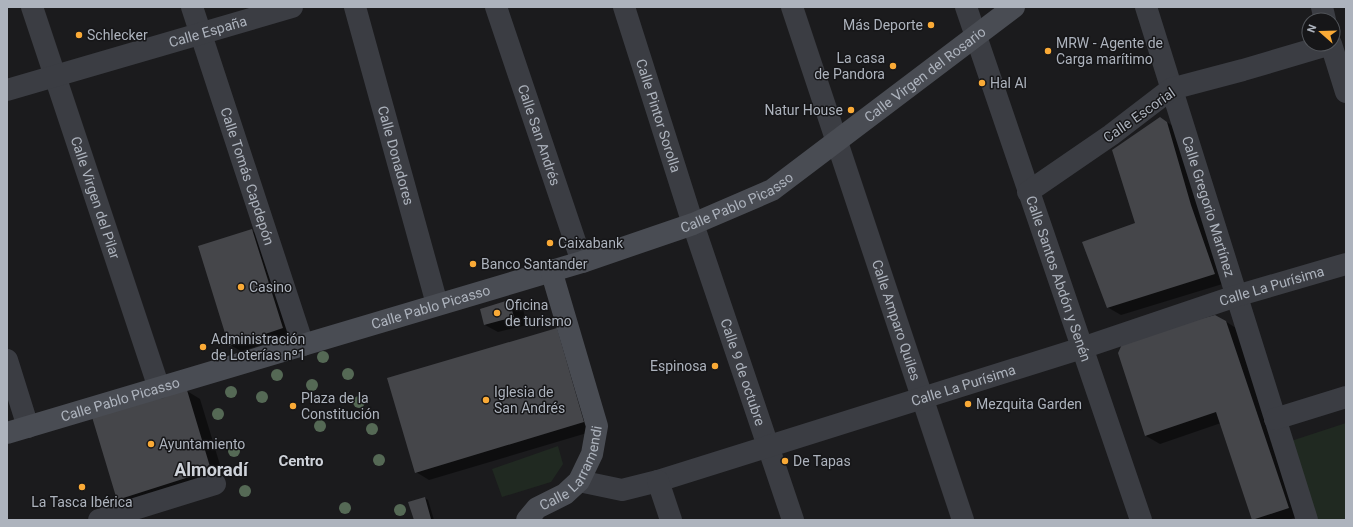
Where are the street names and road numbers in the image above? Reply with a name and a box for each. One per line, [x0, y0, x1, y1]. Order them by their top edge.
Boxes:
street label: Calle España [167, 13, 249, 51]
street label: Calle Virgen del Rosario [861, 23, 989, 125]
street label: Calle Pintor Sorolla [633, 57, 684, 175]
street label: Calle San Andrés [515, 82, 564, 188]
street label: Calle Escorial [1100, 84, 1178, 146]
street label: Calle Donadores [375, 104, 417, 207]
street label: Calle Tomás Capdepón [217, 105, 278, 247]
street label: Calle Virgen del Pilar [68, 134, 124, 261]
street label: Calle Gregorio Martínez [1179, 134, 1238, 279]
street label: Calle Pablo Picasso [678, 169, 796, 236]
street label: Calle Santos Abdón y Senén [1023, 194, 1094, 364]
street label: Calle Amparo Quiles [869, 258, 924, 383]
street label: Calle La Purísima [1217, 263, 1326, 309]
street label: Calle Pablo Picasso [369, 282, 492, 332]
street label: Calle 9 de octubre [717, 316, 769, 428]
street label: Calle La Purísima [909, 361, 1017, 409]
street label: Calle Pablo Picasso [59, 374, 181, 425]
street label: Calle Larramendi [537, 424, 605, 513]

